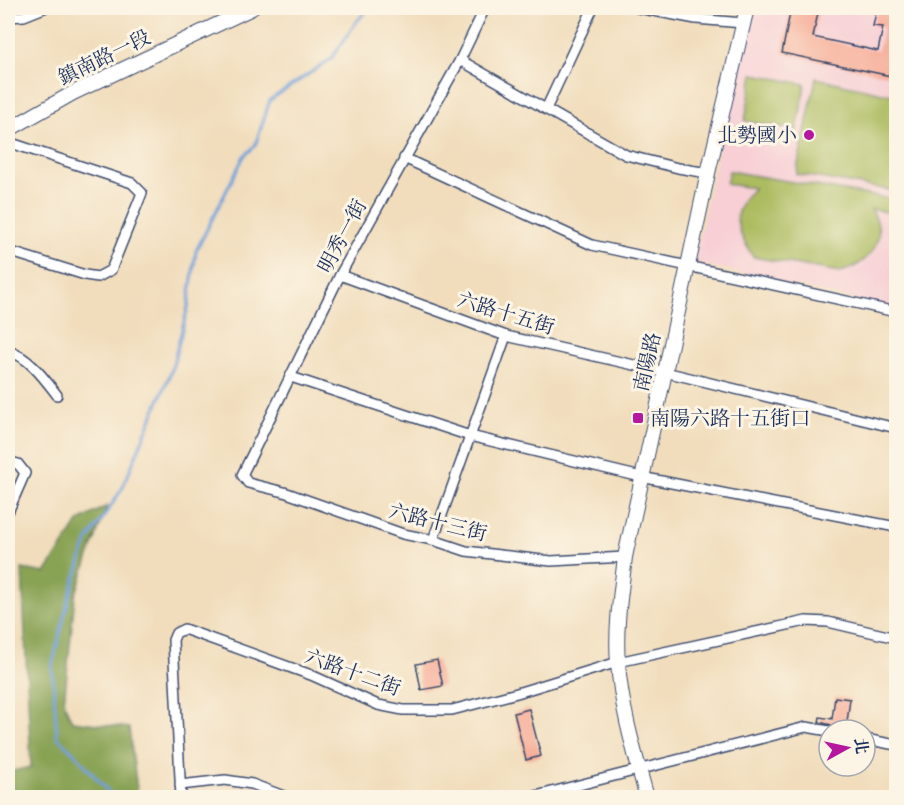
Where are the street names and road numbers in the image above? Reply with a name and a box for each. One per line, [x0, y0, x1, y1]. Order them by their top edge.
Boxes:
street label: 鎮南路一段 [54, 25, 154, 90]
street label: 明秀一街 [314, 196, 371, 277]
street label: 六路十五街 [455, 288, 557, 339]
street label: 南陽路 [630, 330, 665, 394]
street label: 六路十三街 [387, 499, 489, 546]
street label: 六路十二街 [302, 645, 404, 700]

